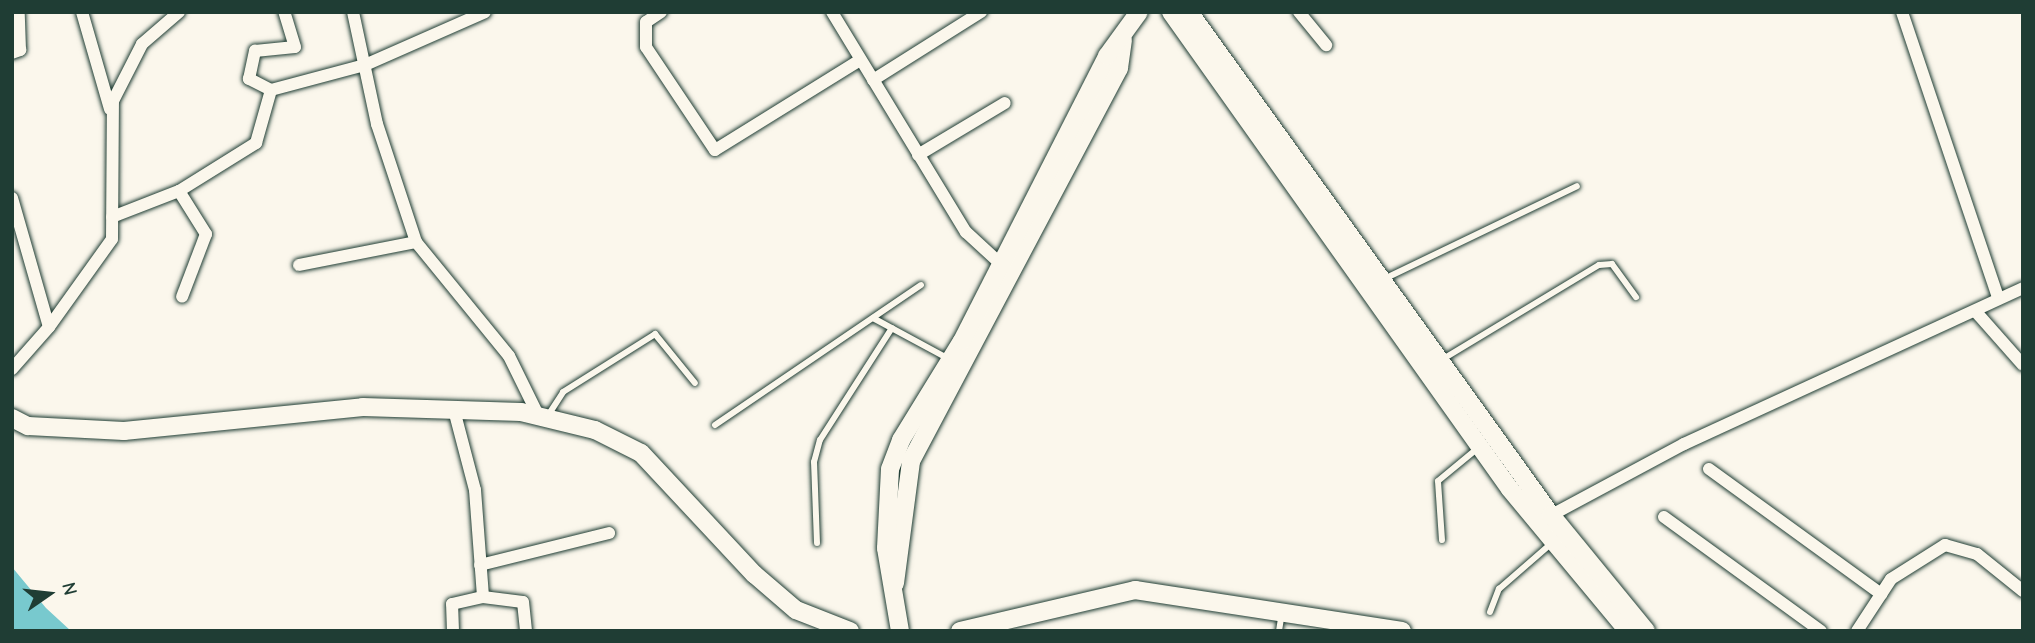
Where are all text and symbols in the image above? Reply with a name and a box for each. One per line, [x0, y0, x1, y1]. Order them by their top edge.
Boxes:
north arrow [14, 559, 84, 629]
text: N [57, 580, 82, 598]

